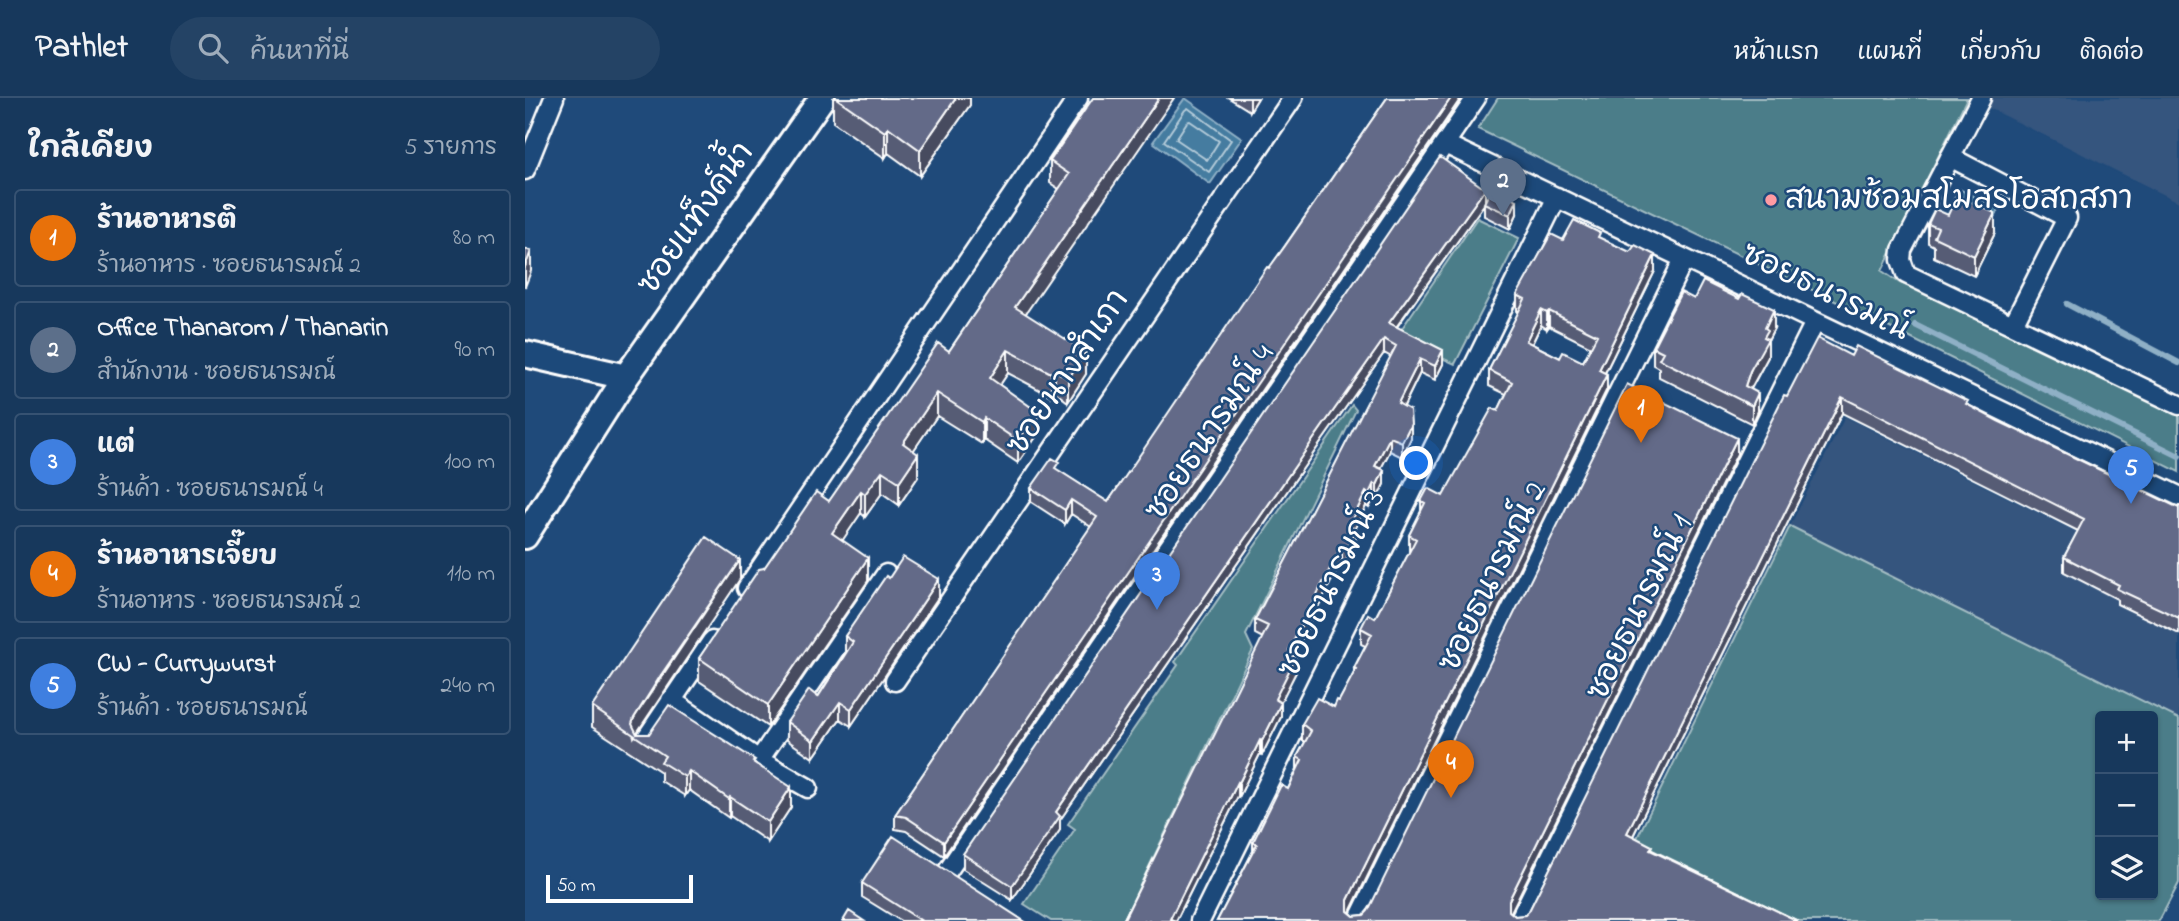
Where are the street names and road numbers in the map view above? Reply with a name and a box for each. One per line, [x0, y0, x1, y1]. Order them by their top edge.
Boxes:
street label: ซอยแท็งค์น้ำ [619, 127, 767, 305]
street label: ซอยธนารมณ์ [1732, 231, 1918, 354]
street label: ซอยนางสำเภา [996, 281, 1142, 465]
street label: ซอยธนารมณ์ 4 [1134, 335, 1288, 531]
street label: ซอยธนารมณ์ 2 [1427, 473, 1560, 680]
street label: ซอยธนารมณ์ 3 [1266, 482, 1399, 686]
street label: ซอยธนารมณ์ 1 [1575, 507, 1706, 709]

